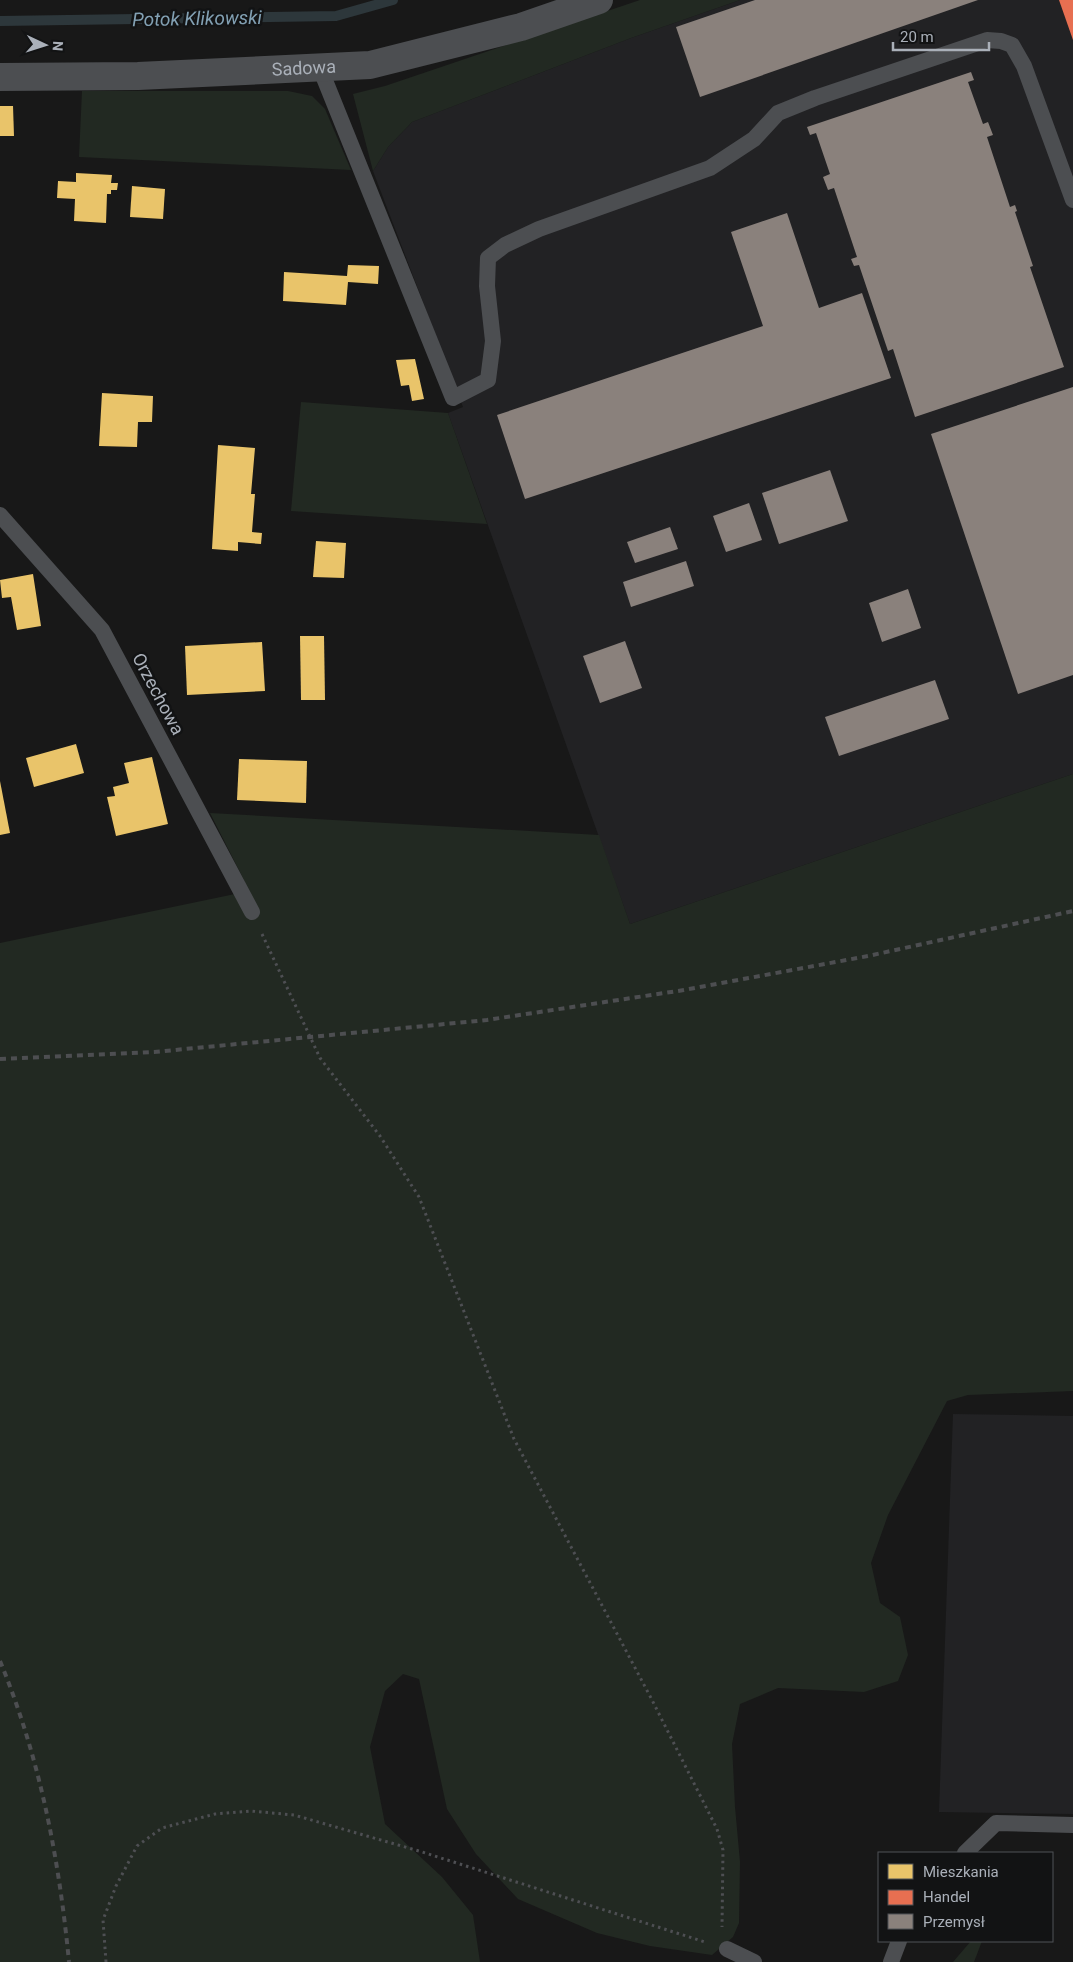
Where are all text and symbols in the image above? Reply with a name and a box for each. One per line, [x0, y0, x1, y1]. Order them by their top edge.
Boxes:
water label: Potok Klikowski [132, 6, 263, 31]
north arrow [20, 20, 70, 70]
scale bar [893, 20, 989, 52]
text: 20 m [900, 28, 934, 46]
text: N [50, 40, 66, 51]
street label: Sadowa [271, 56, 336, 80]
street label: Orzechowa [128, 649, 189, 738]
legend [878, 1852, 1053, 1942]
text: Mieszkania [923, 1863, 999, 1881]
text: Handel [923, 1888, 970, 1906]
text: Przemysł [923, 1913, 985, 1931]

